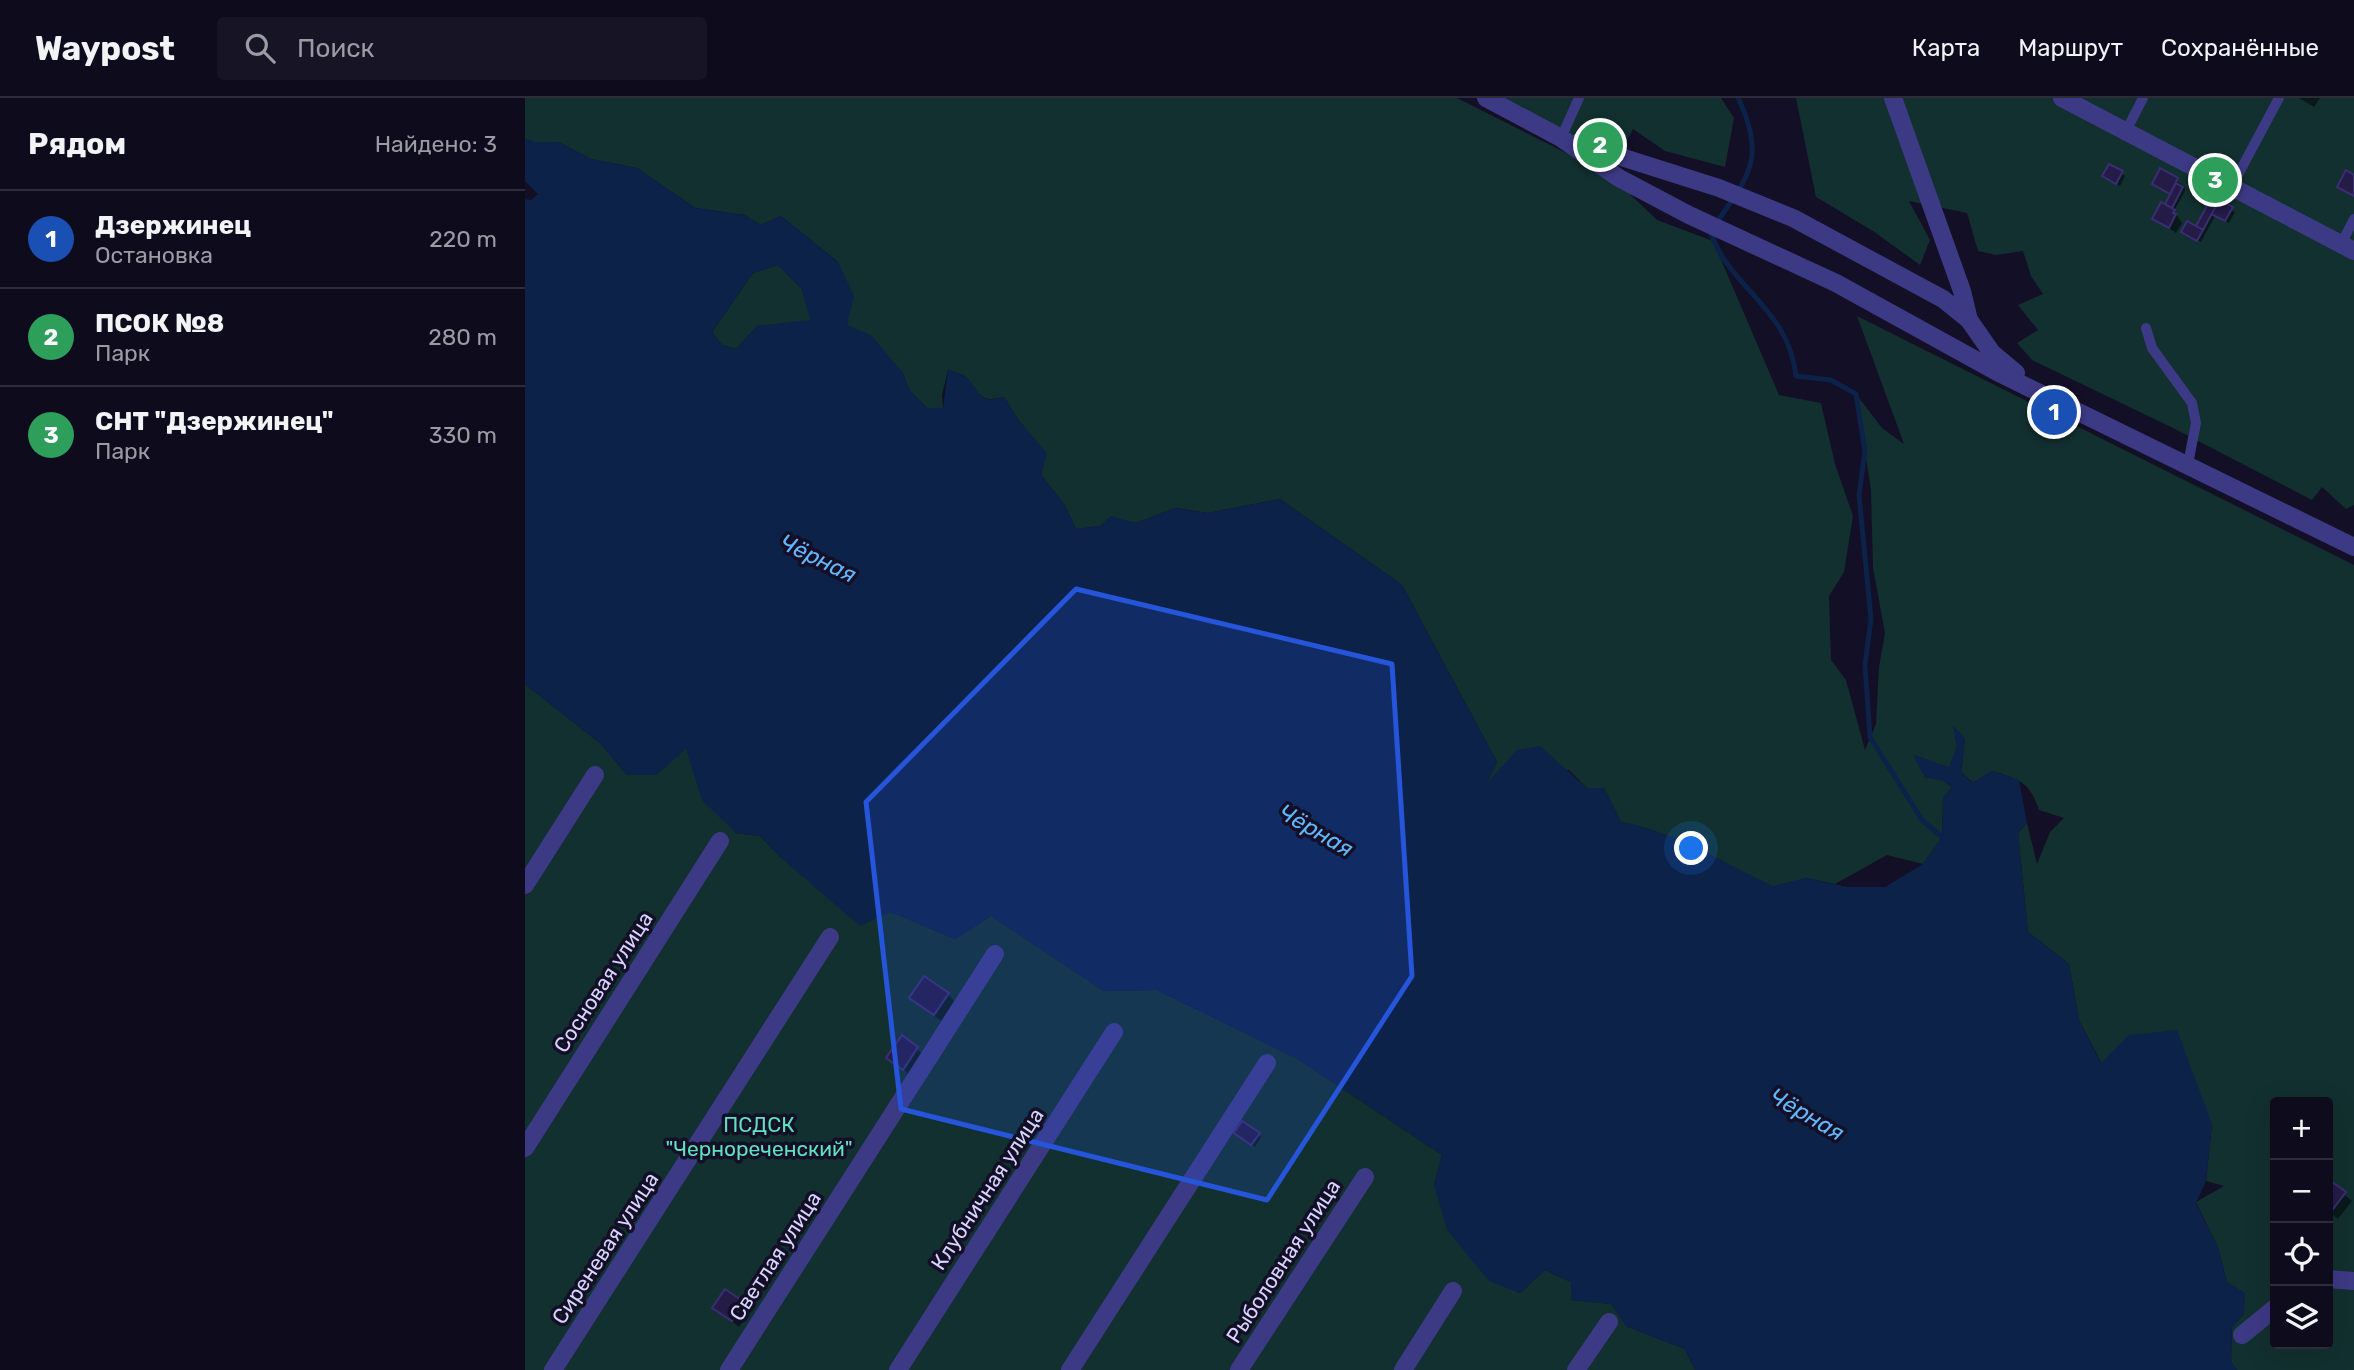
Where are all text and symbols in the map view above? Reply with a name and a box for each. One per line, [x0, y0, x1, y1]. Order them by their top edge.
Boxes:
search box [217, 17, 707, 80]
text: Waypost [35, 29, 175, 68]
icon: search [241, 29, 279, 67]
text: Поиск [297, 33, 375, 64]
text: Карта [1912, 34, 1980, 62]
text: Маршрут [2018, 34, 2123, 62]
text: Сохранённые [2161, 34, 2319, 62]
pin: 2 [1577, 119, 1623, 171]
text: Рядом [28, 126, 126, 162]
text: Найдено: 3 [375, 130, 497, 158]
pin: 3 [2192, 154, 2238, 206]
text: Дзержинец [95, 210, 251, 241]
text: 1 [45, 225, 57, 253]
text: 220 m [429, 225, 497, 253]
text: Остановка [95, 241, 213, 269]
text: ПСОК №8 [95, 308, 224, 339]
text: 2 [44, 323, 58, 351]
text: 280 m [428, 323, 497, 351]
text: Парк [95, 339, 150, 367]
pin: 1 [2031, 386, 2077, 438]
text: СНТ "Дзержинец" [95, 406, 334, 437]
text: 3 [43, 421, 59, 449]
text: 330 m [429, 421, 497, 449]
text: Парк [95, 437, 150, 465]
water label: Чёрная [775, 527, 861, 589]
water label: Чёрная [1274, 797, 1358, 863]
your location [1674, 831, 1708, 865]
street label: Сосновая улица [548, 907, 658, 1057]
water label: Чёрная [1765, 1081, 1849, 1147]
map controls [2270, 1097, 2333, 1349]
button: + [2270, 1097, 2333, 1160]
street label: Клубничная улица [925, 1103, 1049, 1275]
park label: ПСДСК "Чернореченский" [665, 1112, 853, 1161]
button: − [2270, 1160, 2333, 1223]
street label: Сиреневая улица [547, 1167, 663, 1329]
street label: Рыболовная улица [1221, 1175, 1345, 1347]
street label: Светлая улица [724, 1187, 826, 1325]
button: locate [2270, 1223, 2333, 1286]
button: layers [2270, 1286, 2333, 1349]

